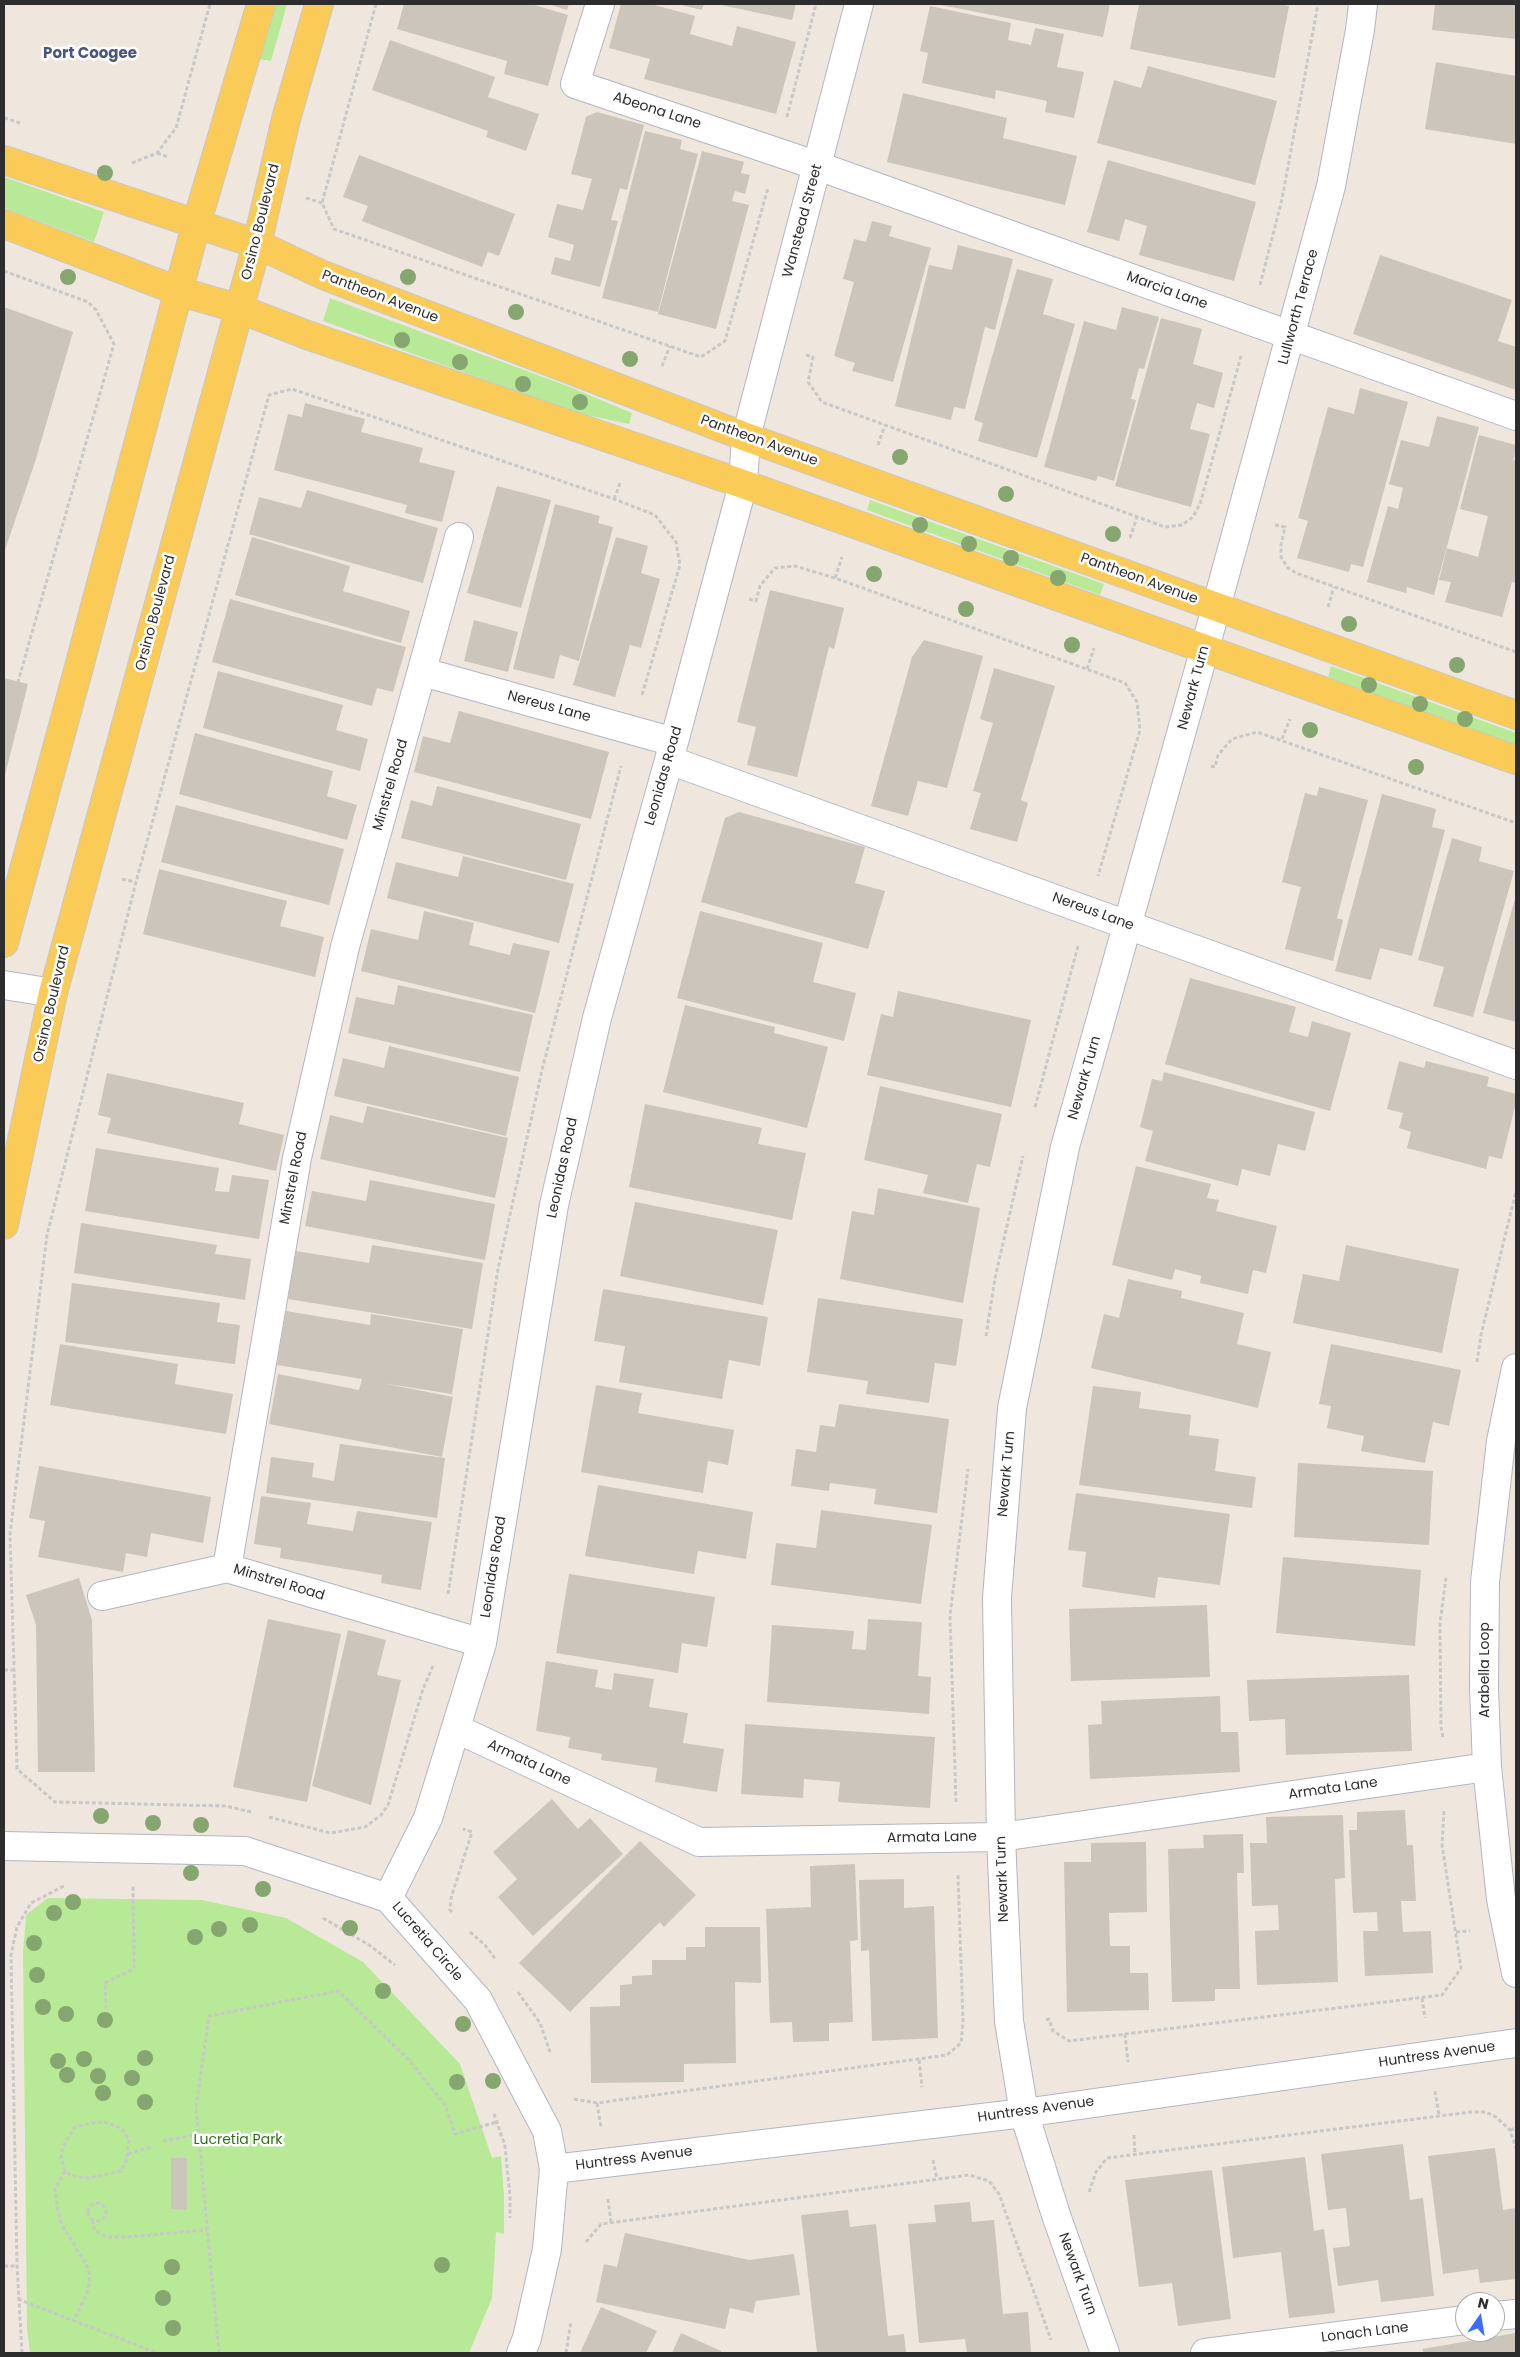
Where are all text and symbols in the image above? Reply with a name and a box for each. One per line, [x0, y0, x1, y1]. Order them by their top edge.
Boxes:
district label: Port Coogee [43, 45, 137, 63]
street label: Abeona Lane [611, 89, 703, 133]
street label: Orsino Boulevard [238, 162, 284, 282]
street label: Wanstead Street [780, 162, 826, 280]
street label: Lullworth Terrace [1276, 248, 1322, 366]
street label: Pantheon Avenue [319, 267, 441, 327]
street label: Marcia Lane [1124, 269, 1210, 313]
street label: Pantheon Avenue [698, 412, 820, 470]
street label: Pantheon Avenue [1078, 550, 1200, 608]
street label: Orsino Boulevard [132, 553, 180, 673]
street label: Newark Turn [1175, 644, 1213, 732]
street label: Nereus Lane [505, 688, 593, 726]
street label: Leonidas Road [642, 724, 686, 828]
street label: Minstrel Road [370, 737, 412, 833]
street label: Nereus Lane [1050, 889, 1136, 935]
street label: Orsino Boulevard [30, 944, 74, 1064]
street label: Newark Turn [1065, 1034, 1105, 1122]
street label: Leonidas Road [544, 1116, 582, 1220]
street label: Minstrel Road [277, 1130, 311, 1226]
street label: Newark Turn [995, 1430, 1019, 1518]
street label: Leonidas Road [478, 1515, 510, 1619]
street label: Minstrel Road [231, 1561, 327, 1605]
street label: Arabella Loop [1477, 1622, 1493, 1718]
street label: Armata Lane [485, 1736, 573, 1790]
street label: Armata Lane [1287, 1774, 1379, 1804]
street label: Armata Lane [887, 1829, 977, 1847]
street label: Newark Turn [993, 1836, 1013, 1922]
street label: Lucretia Circle [388, 1899, 466, 1985]
street label: Huntress Avenue [1378, 2039, 1496, 2071]
street label: Huntress Avenue [977, 2094, 1095, 2126]
park label: Lucretia Park [193, 2132, 283, 2148]
street label: Huntress Avenue [575, 2144, 693, 2174]
street label: Newark Turn [1054, 2231, 1100, 2317]
north arrow [1455, 2292, 1505, 2342]
text: N [1476, 2292, 1491, 2314]
street label: Lonach Lane [1320, 2319, 1410, 2347]

